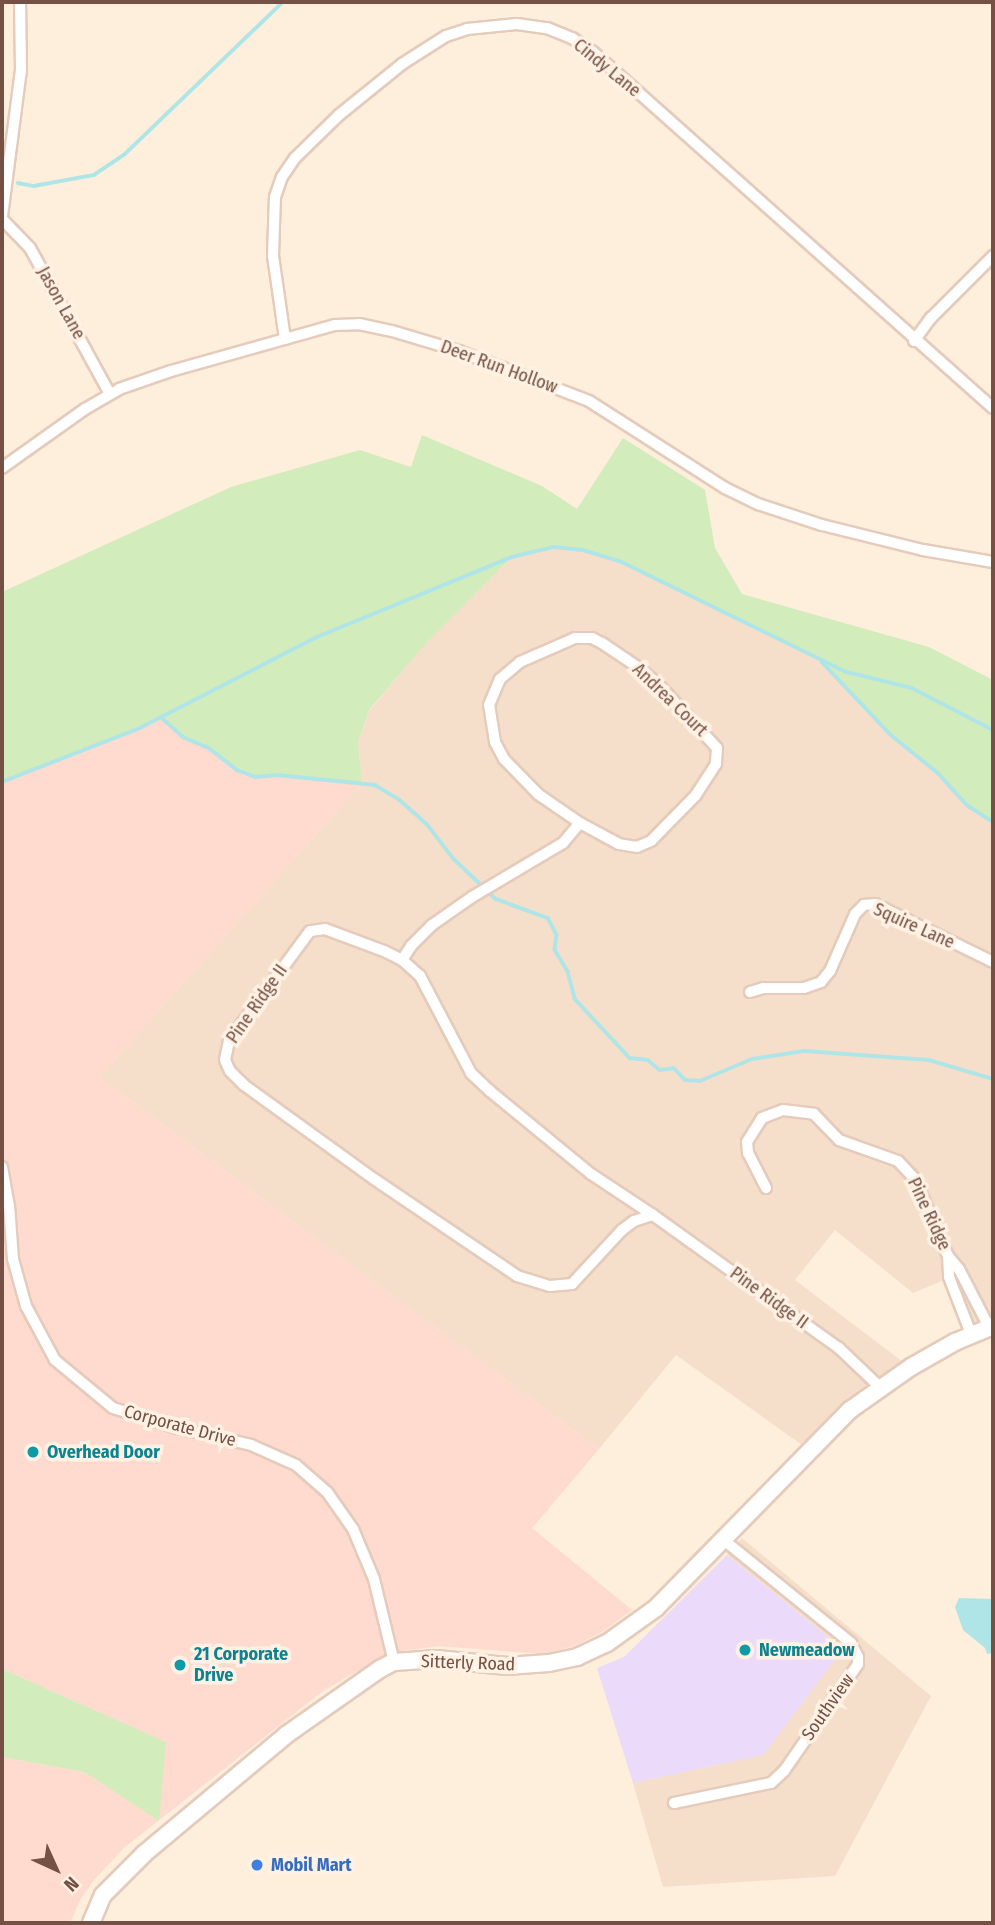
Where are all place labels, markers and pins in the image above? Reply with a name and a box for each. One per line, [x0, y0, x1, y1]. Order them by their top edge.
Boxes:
place label: Overhead Door [47, 1441, 160, 1463]
marker: Overhead Door [25, 1444, 41, 1460]
place label: Newmeadow [759, 1639, 855, 1661]
marker: Newmeadow [737, 1642, 753, 1658]
place label: 21 Corporate Drive [194, 1644, 288, 1686]
marker: 21 Corporate Drive [172, 1657, 188, 1673]
place label: Mobil Mart [271, 1854, 351, 1876]
marker: Mobil Mart [249, 1857, 265, 1873]

